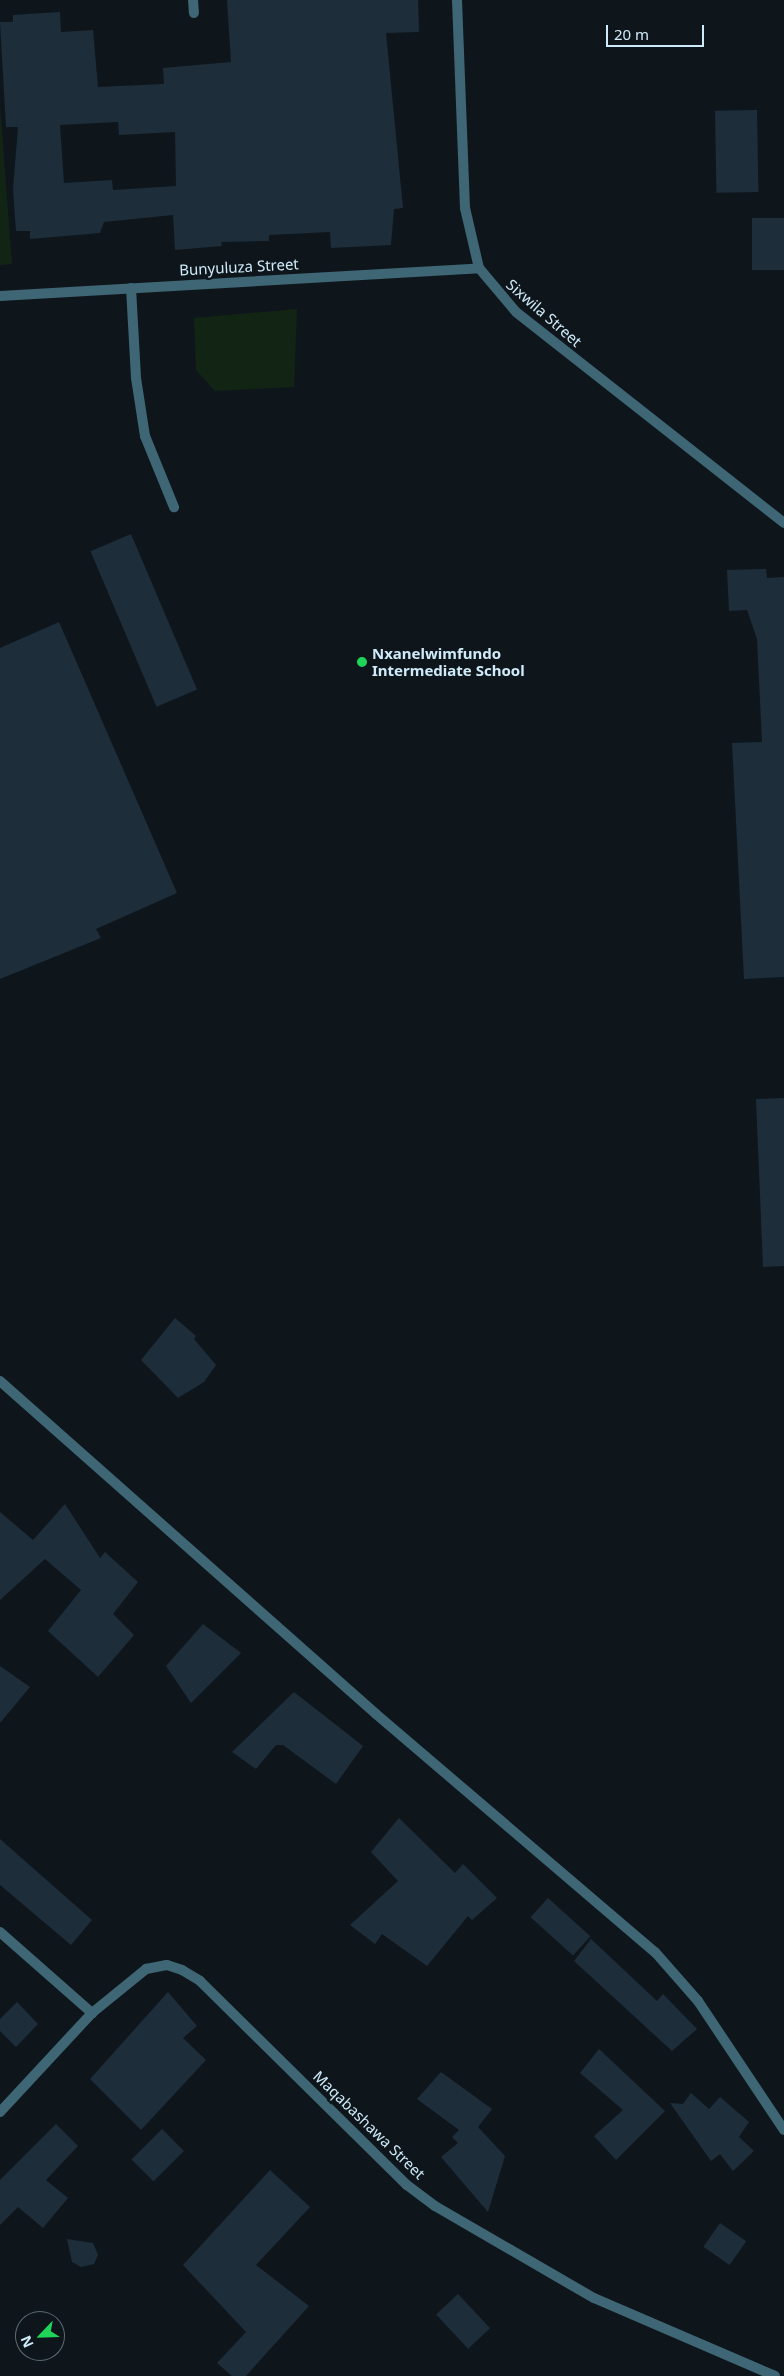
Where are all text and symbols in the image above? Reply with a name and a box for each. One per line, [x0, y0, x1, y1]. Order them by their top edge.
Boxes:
scale bar [609, 15, 706, 47]
text: 20 m [614, 24, 649, 44]
street label: Bunyuluza Street [179, 255, 299, 279]
street label: Sixwila Street [503, 275, 585, 351]
place label: Nxanelwimfundo Intermediate School [372, 644, 525, 679]
marker: Nxanelwimfundo Intermediate School [356, 656, 368, 668]
street label: Maqabashawa Street [309, 2067, 429, 2183]
north arrow [15, 2311, 65, 2361]
text: N [16, 2333, 38, 2351]

